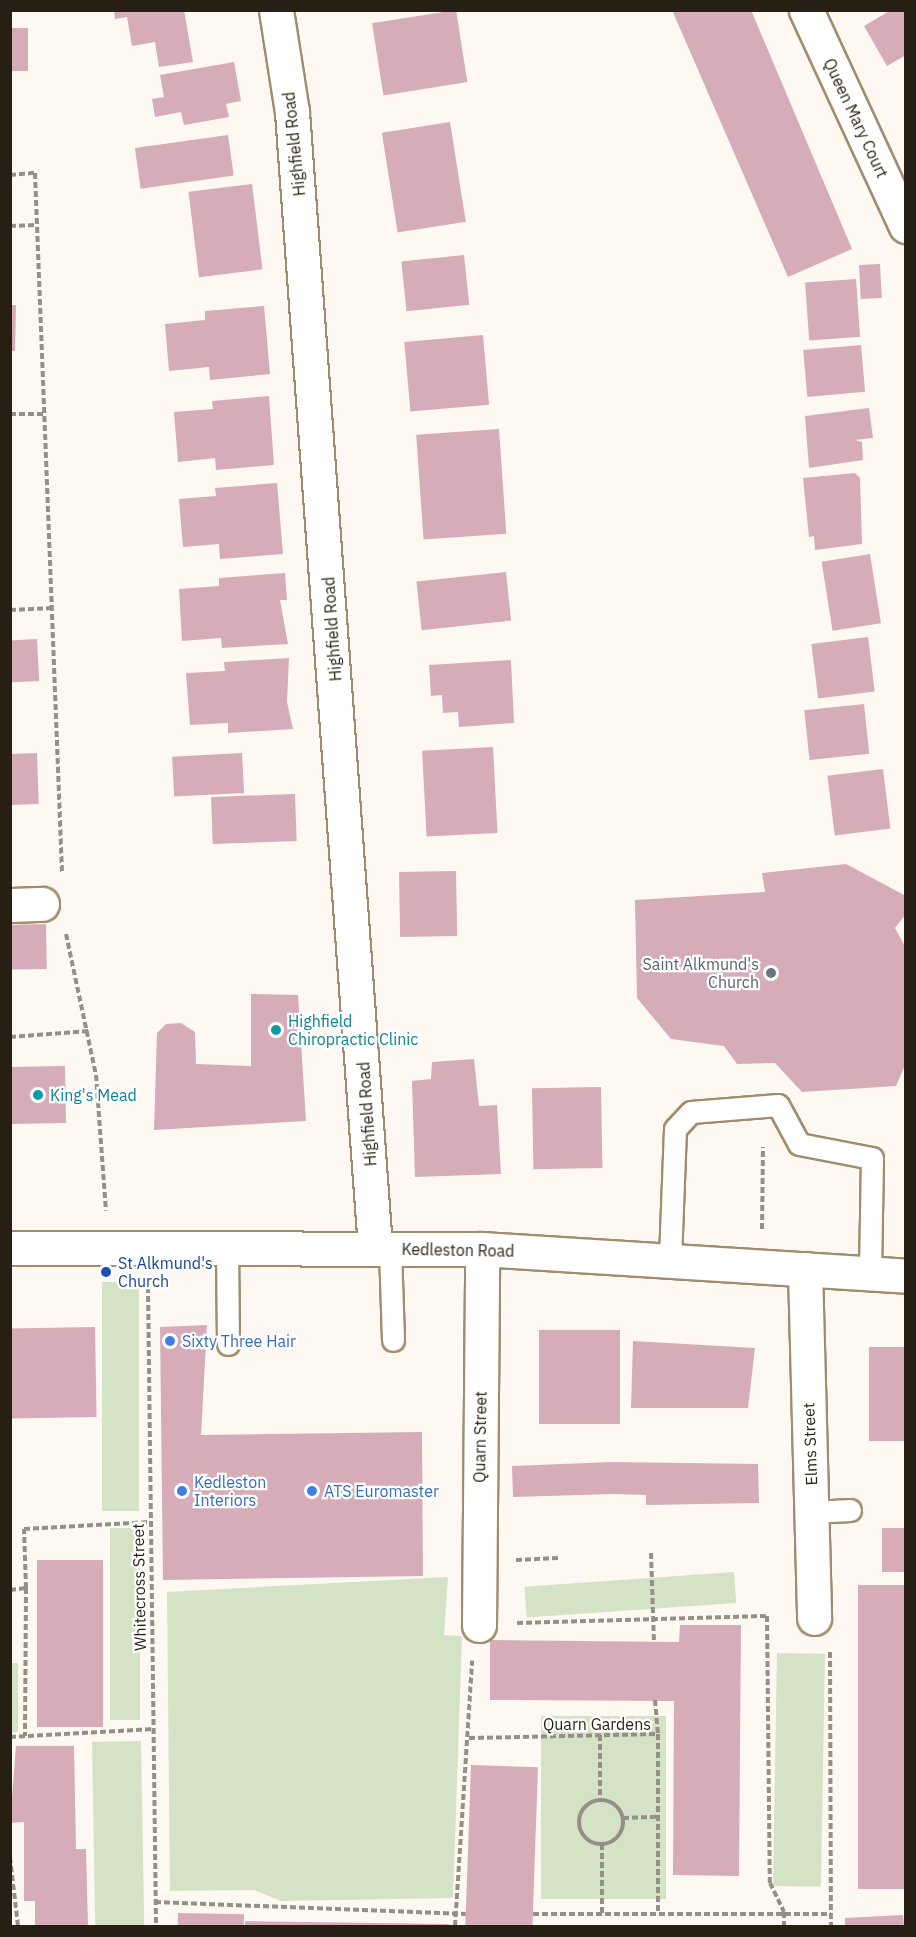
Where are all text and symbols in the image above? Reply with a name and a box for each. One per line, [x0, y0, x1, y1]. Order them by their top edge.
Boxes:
street label: Queen Mary Court [820, 55, 892, 181]
street label: Highfield Road [279, 91, 309, 197]
street label: Highfield Road [319, 576, 345, 682]
place label: Saint Alkmund's Church [643, 954, 759, 992]
marker: Saint Alkmund's Church [764, 966, 778, 980]
place label: Highfield Chiropractic Clinic [288, 1011, 418, 1049]
marker: Highfield Chiropractic Clinic [269, 1023, 283, 1037]
street label: Highfield Road [354, 1061, 380, 1167]
place label: King's Mead [50, 1085, 137, 1105]
marker: King's Mead [31, 1088, 45, 1102]
street label: Kedleston Road [401, 1239, 515, 1261]
place label: St Alkmund's Church [118, 1253, 213, 1291]
marker: St Alkmund's Church [99, 1265, 113, 1279]
place label: Sixty Three Hair [182, 1331, 296, 1351]
marker: Sixty Three Hair [163, 1334, 177, 1348]
street label: Quarn Street [470, 1391, 490, 1483]
street label: Elms Street [799, 1402, 821, 1486]
place label: Kedleston Interiors [194, 1472, 266, 1510]
place label: ATS Euromaster [324, 1481, 439, 1501]
marker: Kedleston Interiors [175, 1484, 189, 1498]
marker: ATS Euromaster [305, 1484, 319, 1498]
street label: Whitecross Street [128, 1523, 150, 1651]
street label: Quarn Gardens [543, 1714, 651, 1734]

